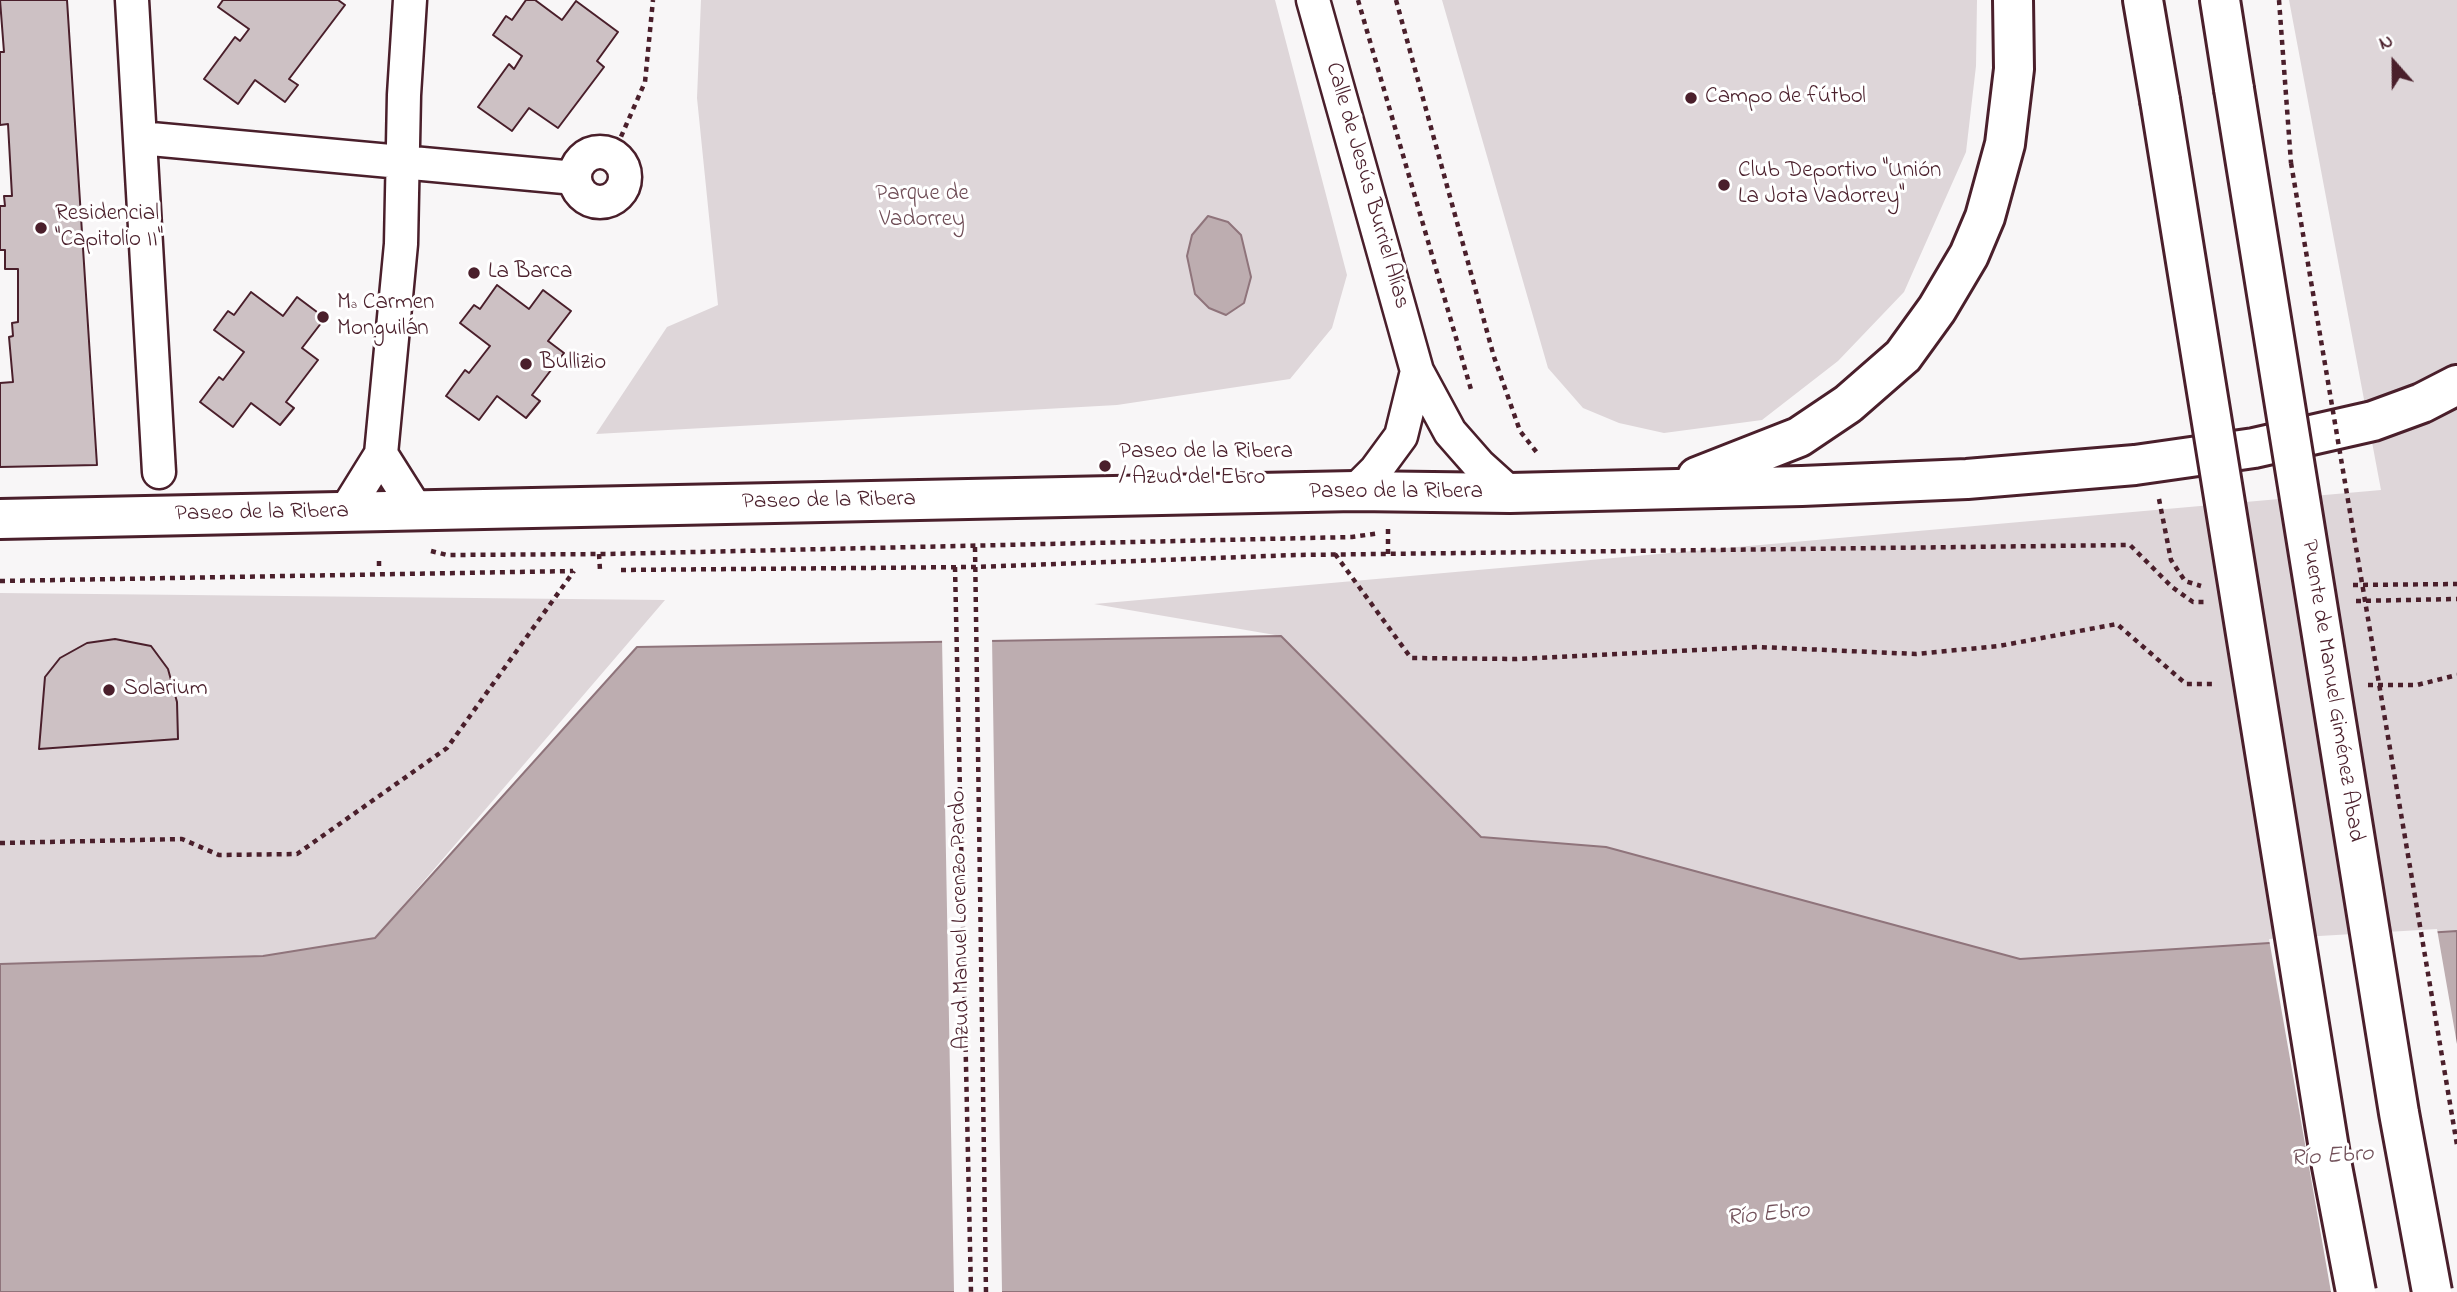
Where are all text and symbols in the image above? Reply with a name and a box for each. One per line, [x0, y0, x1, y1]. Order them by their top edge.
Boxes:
north arrow [2359, 28, 2429, 98]
text: N [2375, 28, 2397, 58]
street label: Calle de Jesús Burriel Alías [1318, 60, 1414, 312]
place label: Campo de fútbol [1705, 84, 1866, 112]
marker: Campo de fútbol [1683, 90, 1699, 106]
place label: Club Deportivo "Unión La Jota Vadorrey" [1738, 158, 1941, 212]
marker: Club Deportivo "Unión La Jota Vadorrey" [1716, 177, 1732, 193]
park label: Parque de Vadorrey [875, 181, 969, 235]
place label: Residencial "Capitolio II" [55, 201, 163, 255]
marker: Residencial "Capitolio II" [33, 220, 49, 236]
place label: La Barca [488, 259, 572, 287]
marker: La Barca [466, 265, 482, 281]
place label: Mª Carmen Monguilán [337, 290, 434, 344]
marker: Mª Carmen Monguilán [315, 309, 331, 325]
place label: Bullizio [540, 350, 606, 378]
marker: Bullizio [518, 356, 534, 372]
place label: Paseo de la Ribera / Azud del Ebro [1119, 439, 1293, 493]
marker: Paseo de la Ribera / Azud del Ebro [1097, 458, 1113, 474]
street label: Paseo de la Ribera [1309, 479, 1483, 507]
street label: Paseo de la Ribera [742, 487, 916, 517]
street label: Paseo de la Ribera [175, 499, 349, 529]
street label: Puente de Manuel Giménez Abad [2293, 538, 2369, 844]
place label: Solarium [123, 676, 208, 704]
marker: Solarium [101, 682, 117, 698]
street label: Azud Manuel Lorenzo Pardo [946, 790, 978, 1050]
water label: Río Ebro [2289, 1141, 2375, 1175]
water label: Río Ebro [1725, 1197, 1811, 1235]

